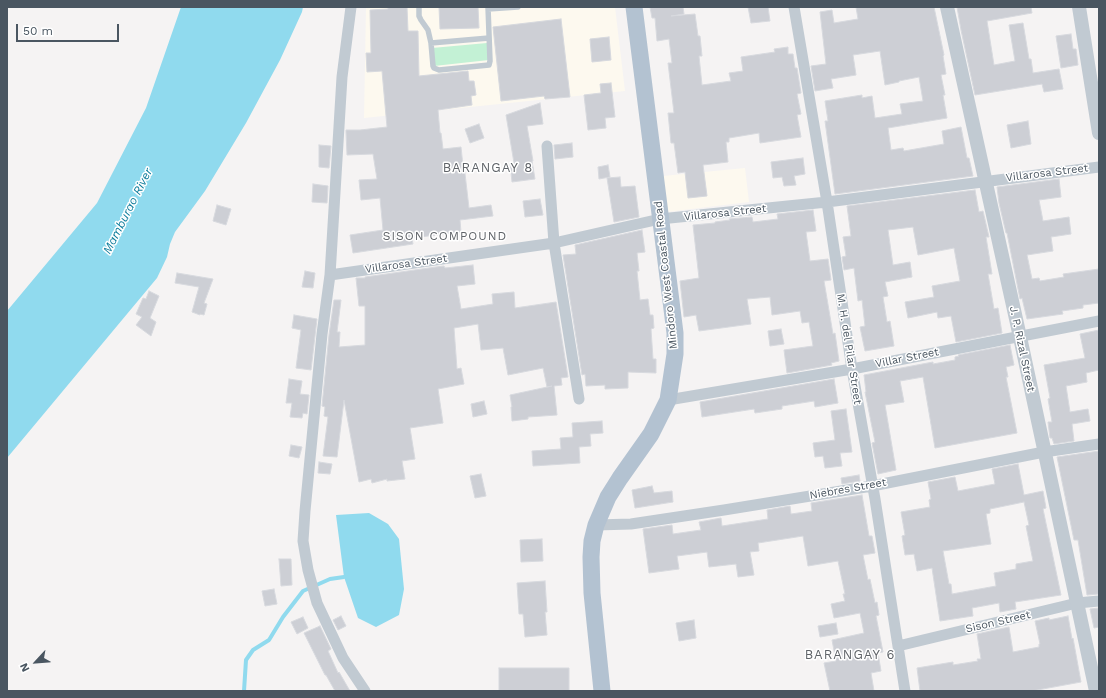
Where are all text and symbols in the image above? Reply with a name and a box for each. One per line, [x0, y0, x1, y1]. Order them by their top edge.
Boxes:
scale bar [18, 16, 121, 42]
text: 50 m [23, 24, 53, 38]
district label: BARANGAY 8 [443, 160, 533, 176]
street label: Villarosa Street [1005, 161, 1089, 185]
water label: Mamburao River [100, 166, 156, 256]
street label: Mindoro West Coastal Road [652, 200, 680, 350]
street label: Villarosa Street [683, 202, 767, 224]
district label: SISON COMPOUND [383, 229, 507, 243]
street label: Villarosa Street [364, 252, 448, 276]
street label: M. H. del Pilar Street [834, 293, 864, 405]
street label: J. P. Rizal Street [1006, 305, 1038, 393]
street label: Villar Street [874, 345, 940, 371]
street label: Niebres Street [809, 476, 887, 502]
street label: Sison Street [964, 608, 1032, 636]
north arrow [16, 642, 56, 682]
district label: BARANGAY 6 [805, 647, 895, 663]
text: N [17, 661, 32, 674]

